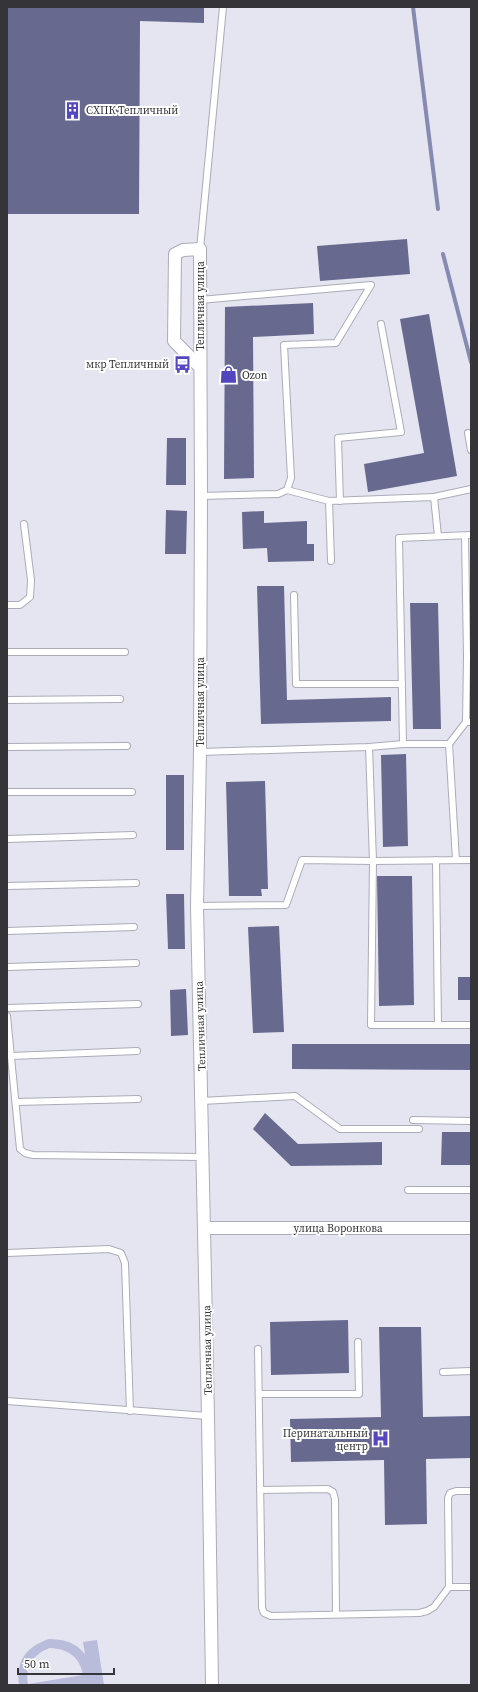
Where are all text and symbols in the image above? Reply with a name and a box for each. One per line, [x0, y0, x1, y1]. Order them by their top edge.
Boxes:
building icon: СХПК Тепличный [63, 100, 83, 120]
place label: СХПК Тепличный [86, 103, 178, 118]
street label: Тепличная улица [193, 261, 208, 351]
bus stop icon: мкр Тепличный [172, 354, 192, 374]
place label: мкр Тепличный [86, 357, 169, 372]
shop icon: Ozon [219, 365, 239, 385]
place label: Ozon [242, 368, 268, 383]
street label: Тепличная улица [193, 657, 208, 747]
street label: Тепличная улица [191, 980, 210, 1071]
street label: улица Воронкова [294, 1221, 383, 1236]
street label: Тепличная улица [199, 1305, 216, 1395]
place label: Перинатальный центр [283, 1426, 368, 1454]
hospital icon: Перинатальный центр [371, 1429, 391, 1449]
scale bar [18, 1650, 114, 1676]
text: 50 m [24, 1656, 50, 1672]

